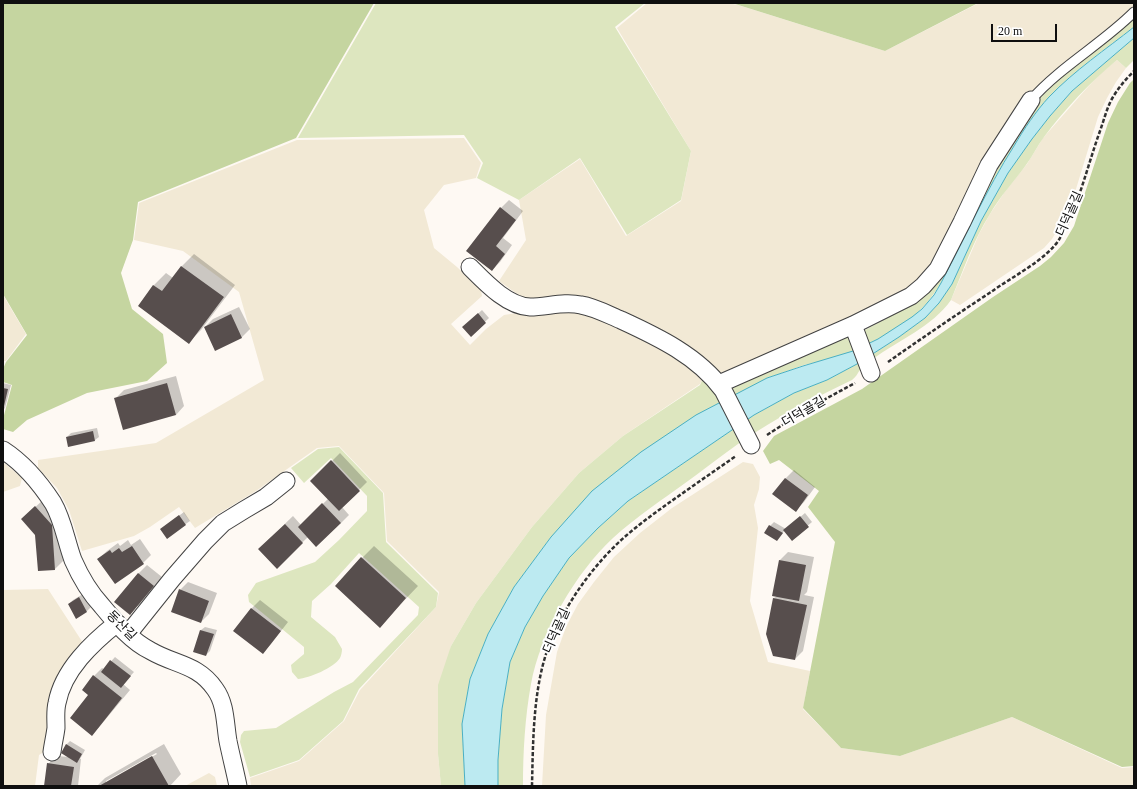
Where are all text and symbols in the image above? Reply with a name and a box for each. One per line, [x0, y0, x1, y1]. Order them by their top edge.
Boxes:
scale bar [993, 16, 1059, 42]
text: 20 m [998, 24, 1022, 38]
street label: 더덕골길 [1053, 189, 1087, 239]
street label: 더덕골길 [779, 393, 829, 431]
street label: 더덕골길 [540, 606, 574, 656]
street label: 동산길 [103, 608, 139, 644]

